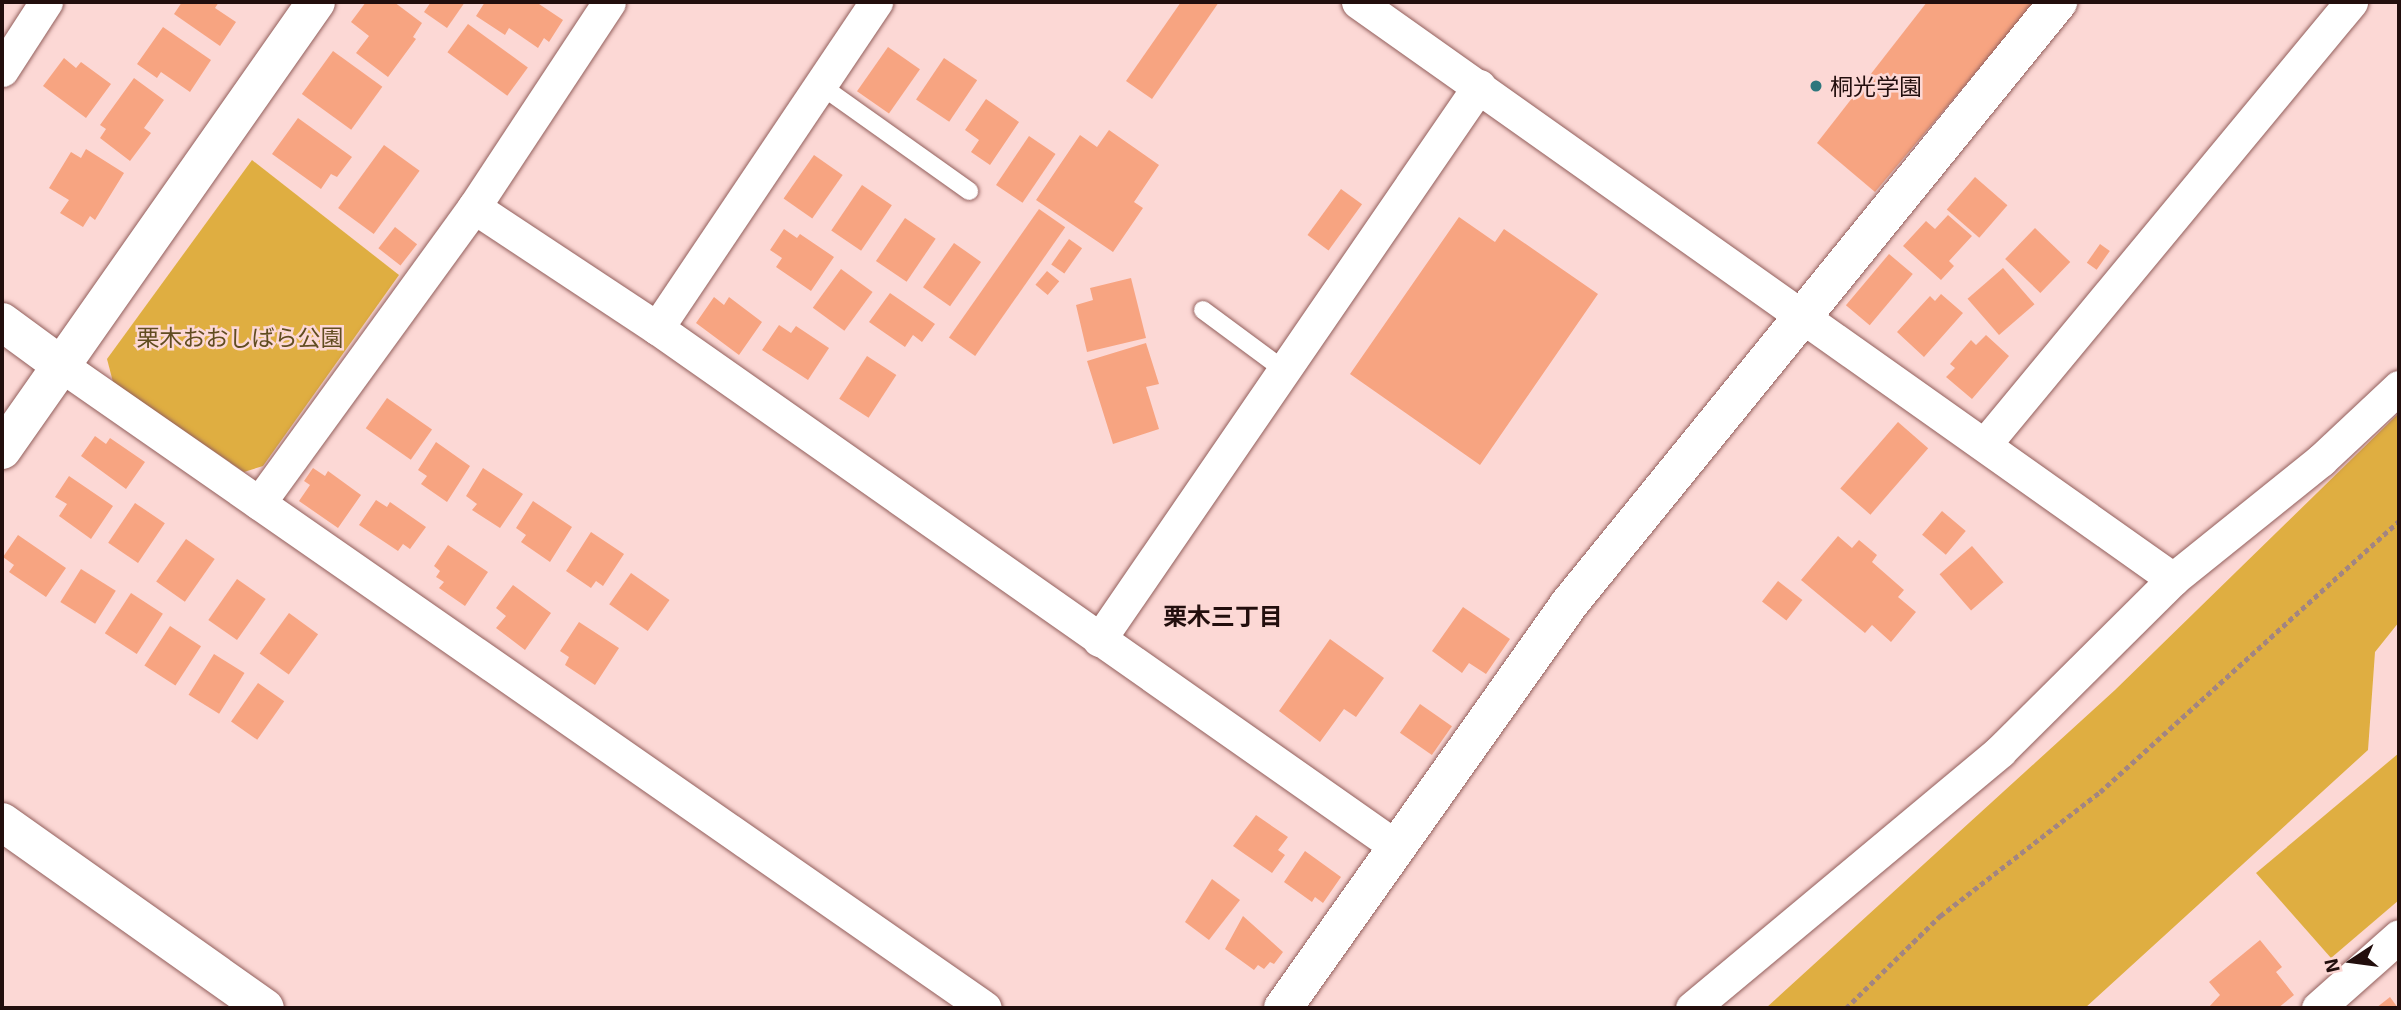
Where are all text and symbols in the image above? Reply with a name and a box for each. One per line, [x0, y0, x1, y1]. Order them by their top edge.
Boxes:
place label: 桐光学園 [1830, 72, 1922, 100]
marker: 桐光学園 [1808, 78, 1824, 94]
park label: 栗木おおしばら公園 [137, 323, 343, 351]
district label: 栗木三丁目 [1163, 602, 1283, 630]
north arrow [2317, 926, 2387, 996]
text: N [2318, 957, 2344, 975]

